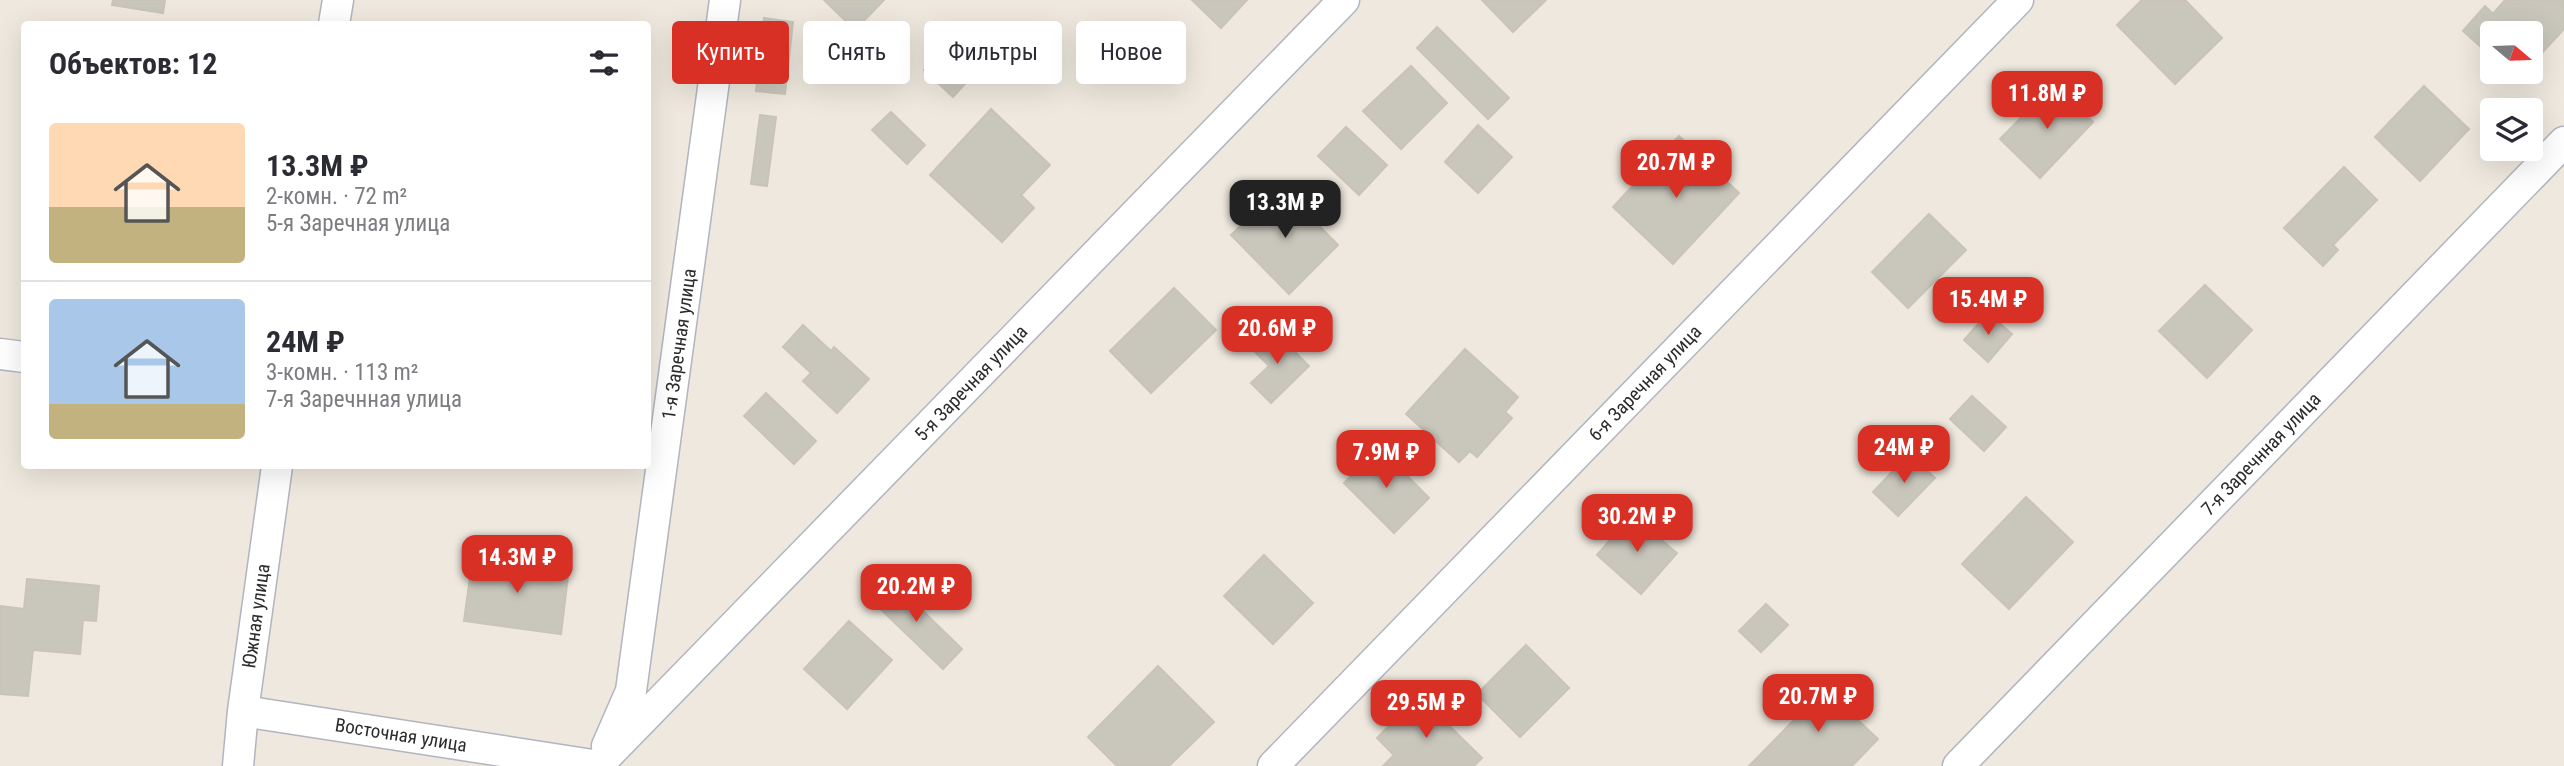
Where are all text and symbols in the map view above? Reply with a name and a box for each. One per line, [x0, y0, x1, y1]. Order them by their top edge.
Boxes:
chip: Купить [672, 21, 789, 84]
chip: Снять [803, 21, 910, 84]
chip: Фильтры [924, 21, 1062, 84]
chip: Новое [1076, 21, 1186, 84]
north arrow [2480, 21, 2543, 84]
map controls [2480, 21, 2543, 161]
icon: filters [585, 44, 623, 82]
text: Объектов: 12 [49, 46, 217, 81]
pin: 11.8M ₽ [1982, 72, 2112, 131]
text: 11.8M ₽ [2008, 80, 2086, 107]
button: layers [2480, 98, 2543, 161]
pin: 20.7M ₽ [1611, 140, 1741, 200]
text: 13.3M ₽ [266, 148, 369, 183]
text: 20.7M ₽ [1637, 149, 1715, 176]
icon: home [105, 151, 189, 235]
pin: 13.3M ₽ [1220, 180, 1350, 240]
text: 2-комн. · 72 m² [266, 183, 407, 210]
text: 13.3M ₽ [1246, 189, 1324, 216]
text: 5-я Заречная улица [266, 210, 450, 237]
street label: 1-я Заречная улица [657, 267, 701, 421]
pin: 15.4M ₽ [1923, 278, 2053, 337]
text: 15.4M ₽ [1949, 286, 2027, 313]
pin: 20.6M ₽ [1212, 306, 1342, 366]
text: 20.6M ₽ [1238, 315, 1316, 342]
street label: 5-я Заречная улица [910, 320, 1032, 446]
street label: 6-я Заречная улица [1584, 320, 1706, 446]
text: 24M ₽ [266, 324, 345, 359]
icon: home [105, 327, 189, 411]
text: 3-комн. · 113 m² [266, 359, 418, 386]
text: 7-я Заречнная улица [266, 386, 462, 413]
street label: 7-я Заречнная улица [2196, 388, 2326, 520]
pin: 24M ₽ [1855, 426, 1953, 485]
pin: 7.9M ₽ [1329, 430, 1443, 490]
text: 24M ₽ [1874, 434, 1934, 461]
text: 7.9M ₽ [1352, 439, 1420, 466]
pin: 30.2M ₽ [1572, 494, 1702, 554]
text: 30.2M ₽ [1598, 503, 1676, 530]
pin: 14.3M ₽ [452, 536, 582, 595]
text: 14.3M ₽ [478, 544, 556, 571]
street label: Южная улица [237, 562, 275, 670]
pin: 20.2M ₽ [851, 564, 981, 624]
text: 20.2M ₽ [877, 573, 955, 600]
pin: 20.7M ₽ [1753, 674, 1883, 734]
pin: 29.5M ₽ [1361, 680, 1491, 740]
text: 20.7M ₽ [1779, 683, 1857, 710]
text: 29.5M ₽ [1387, 689, 1465, 716]
street label: Восточная улица [333, 713, 469, 757]

